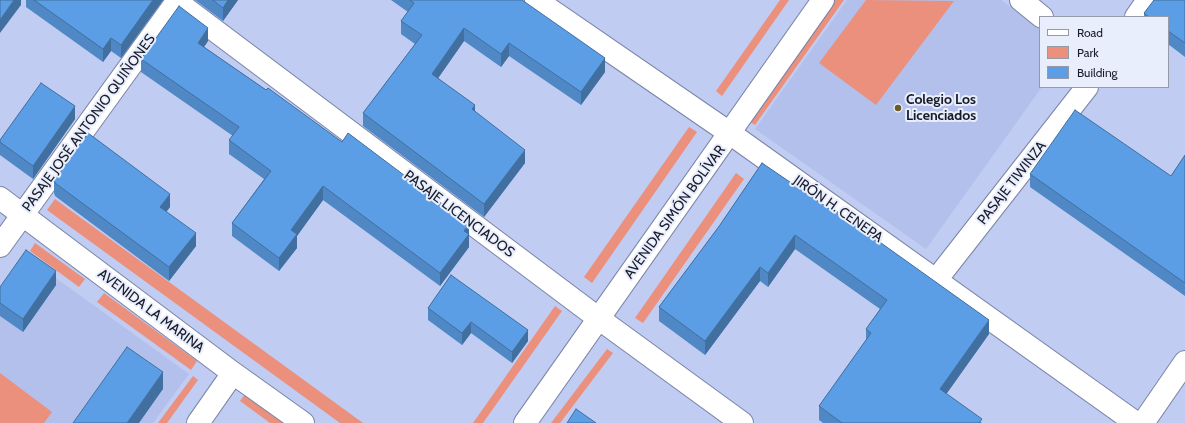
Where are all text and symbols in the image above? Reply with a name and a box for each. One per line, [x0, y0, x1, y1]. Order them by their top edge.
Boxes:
legend [1039, 16, 1169, 88]
text: Road [1077, 25, 1103, 40]
street label: PASAJE JOSÉ ANTONIO QUIÑONES [19, 31, 159, 215]
text: Park [1077, 45, 1099, 60]
text: Building [1077, 65, 1118, 80]
place label: Colegio Los Licenciados [906, 92, 976, 124]
marker: Colegio Los Licenciados [893, 103, 903, 113]
street label: PASAJE TIWINZA [974, 138, 1050, 228]
street label: AVENIDA SIMÓN BOLÍVAR [621, 142, 729, 282]
street label: PASAJE LICENCIADOS [400, 167, 518, 261]
street label: JIRÓN H. CENEPA [790, 172, 886, 246]
street label: AVENIDA LA MARINA [95, 266, 207, 356]

